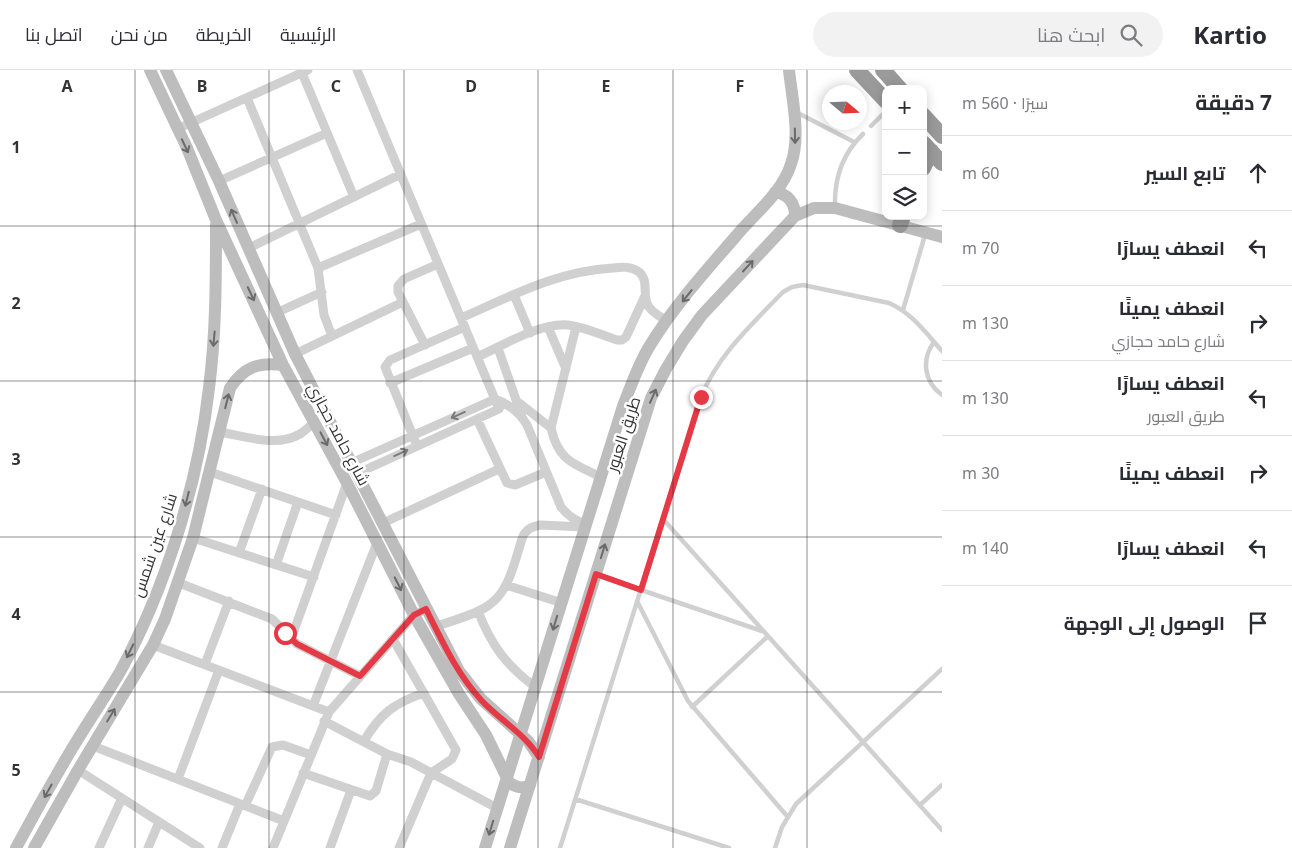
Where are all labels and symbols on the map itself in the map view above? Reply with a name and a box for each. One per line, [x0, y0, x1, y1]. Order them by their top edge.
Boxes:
text: A [61, 75, 73, 97]
text: B [197, 75, 207, 97]
text: C [331, 75, 341, 97]
text: D [465, 75, 477, 97]
text: E [602, 75, 611, 97]
text: F [736, 75, 744, 97]
north arrow [822, 85, 867, 130]
one-way arrow [790, 128, 800, 144]
text: 1 [11, 136, 21, 158]
one-way arrow [181, 138, 191, 153]
one-way arrow [229, 209, 239, 224]
one-way arrow [742, 260, 754, 272]
one-way arrow [246, 287, 256, 302]
one-way arrow [681, 289, 692, 302]
text: 2 [11, 292, 21, 314]
one-way arrow [209, 331, 219, 347]
street label: شارع حامد حجازي [300, 379, 375, 491]
route end [690, 386, 713, 409]
one-way arrow [648, 389, 658, 404]
one-way arrow [223, 393, 232, 409]
street label: طريق العبور [600, 394, 645, 475]
one-way arrow [451, 411, 466, 421]
one-way arrow [319, 432, 329, 447]
text: 3 [11, 448, 21, 470]
one-way arrow [393, 448, 408, 458]
street label: شارع عين شمس [126, 490, 183, 600]
one-way arrow [182, 490, 191, 506]
one-way arrow [599, 543, 609, 559]
one-way arrow [394, 576, 403, 591]
text: 4 [11, 603, 21, 625]
one-way arrow [550, 614, 560, 630]
route start [274, 622, 297, 645]
one-way arrow [125, 643, 135, 658]
one-way arrow [107, 709, 117, 723]
text: 5 [11, 759, 21, 781]
one-way arrow [43, 783, 53, 798]
one-way arrow [486, 819, 496, 835]

